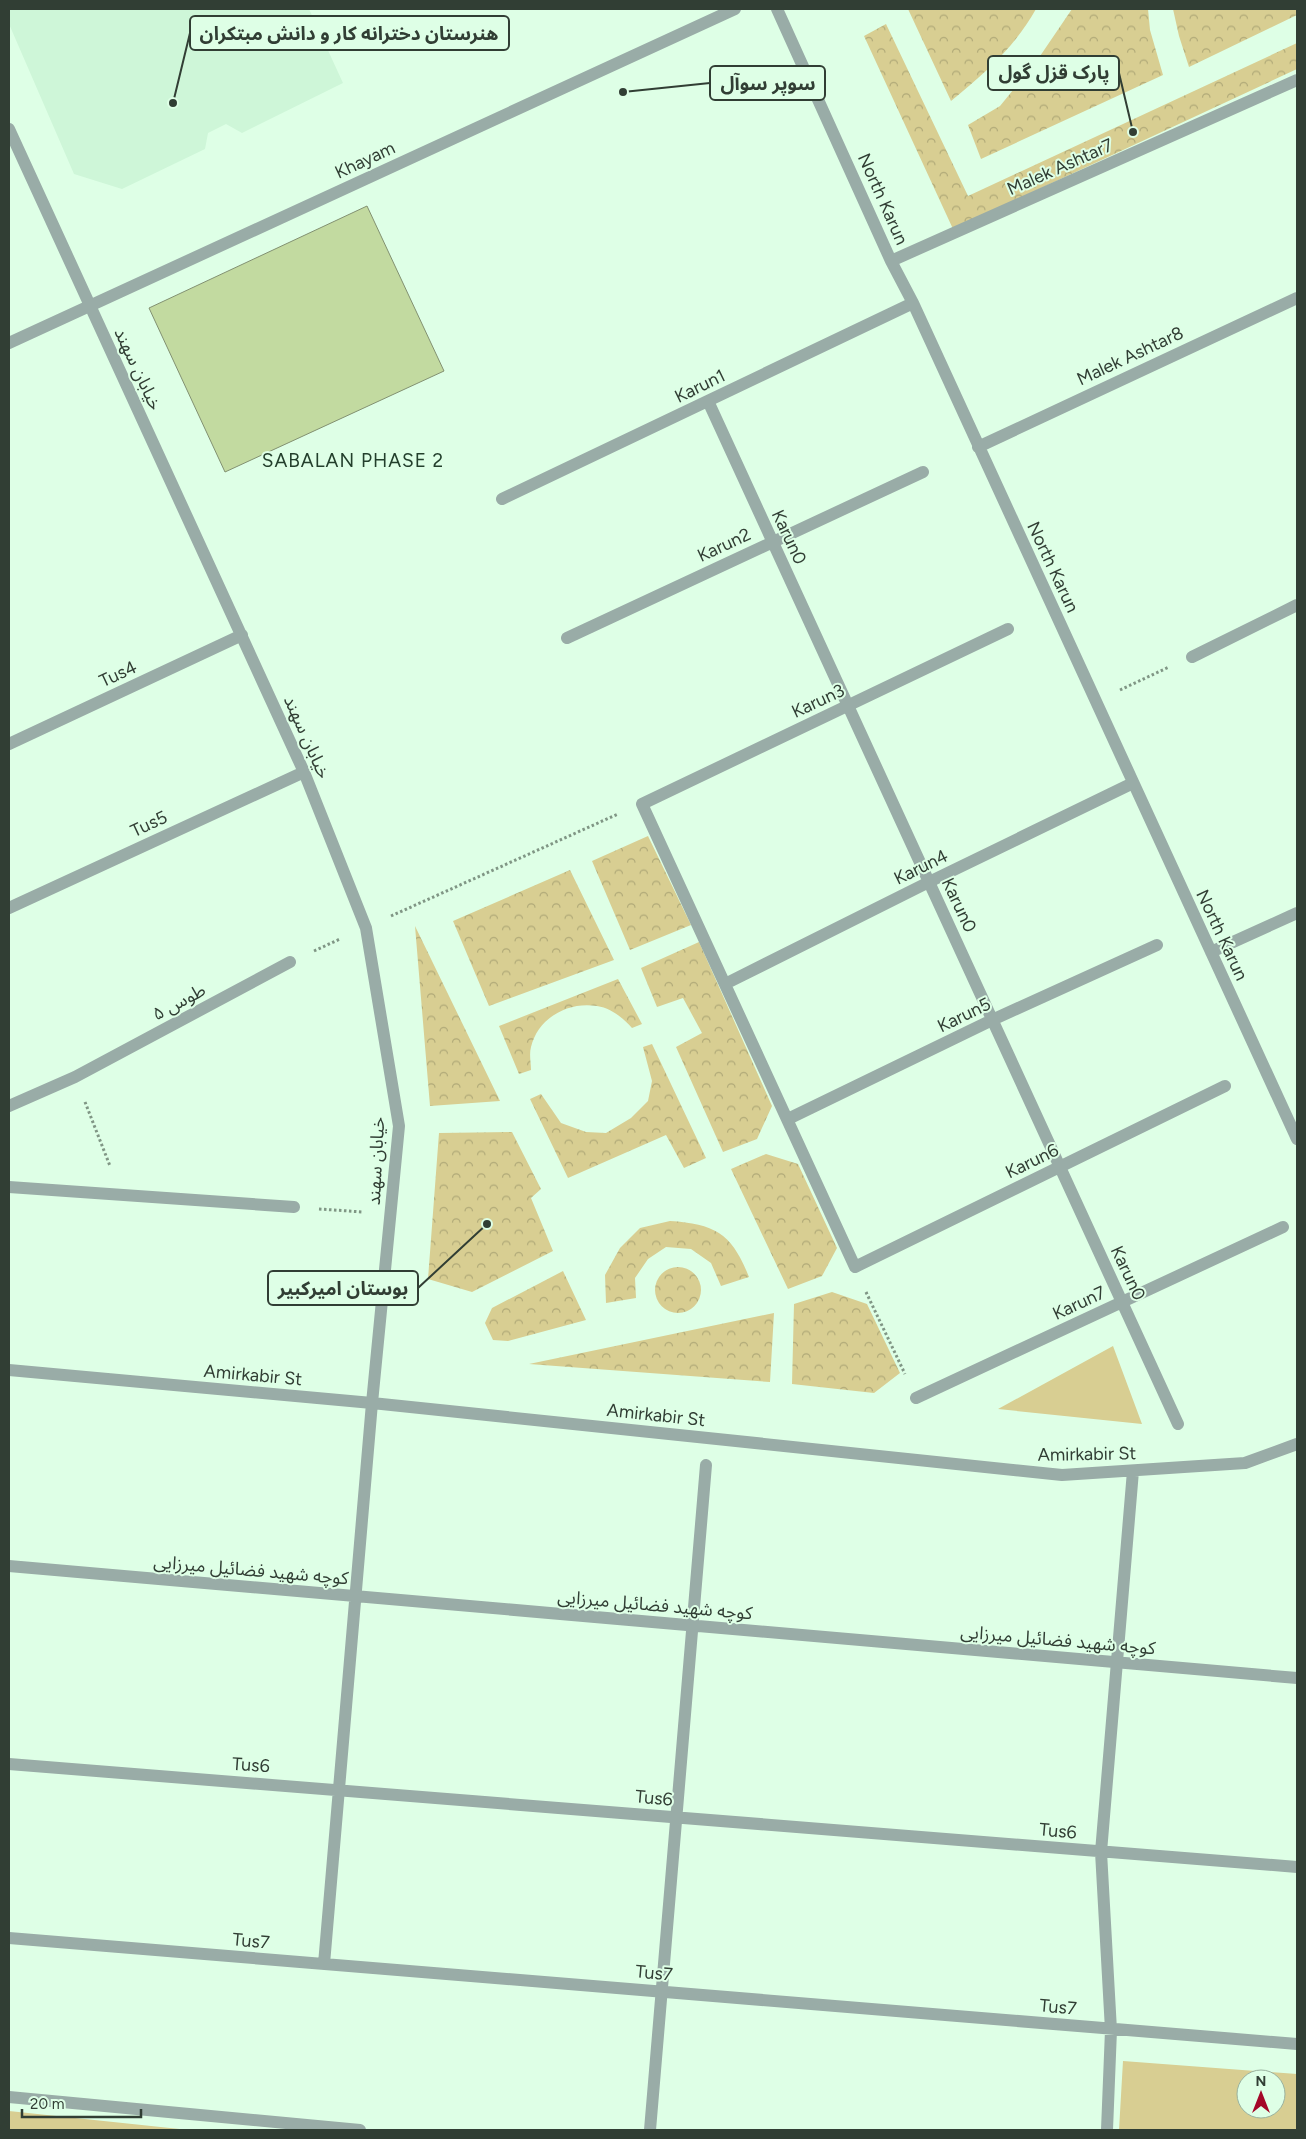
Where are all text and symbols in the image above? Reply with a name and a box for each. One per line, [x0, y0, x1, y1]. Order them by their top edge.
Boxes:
callout: هنرستان دخترانه کار و دانش مبتکران [190, 16, 509, 50]
text: هنرستان دخترانه کار و دانش مبتکران [200, 22, 498, 45]
callout: پارک قزل گول [988, 56, 1119, 90]
text: پارک قزل گول [998, 61, 1110, 85]
callout: سوپر سوآل [710, 66, 825, 100]
text: سوپر سوآل [720, 72, 816, 96]
street label: Malek Ashtar7 [1004, 134, 1117, 200]
street label: Khayam [331, 137, 399, 183]
street label: North Karun [853, 150, 913, 248]
street label: Malek Ashtar8 [1073, 322, 1187, 390]
street label: خیابان سهند [109, 324, 167, 414]
street label: Karun1 [671, 364, 729, 408]
district label: SABALAN PHASE 2 [262, 449, 444, 472]
street label: Karun0 [767, 506, 811, 568]
street label: North Karun [1022, 518, 1084, 616]
street label: Karun2 [694, 523, 754, 567]
street label: Tus4 [96, 656, 140, 692]
street label: Karun3 [788, 679, 848, 723]
street label: خیابان سهند [279, 692, 335, 782]
street label: Tus5 [127, 806, 171, 842]
street label: Karun4 [890, 845, 952, 889]
street label: Karun0 [937, 874, 981, 936]
street label: North Karun [1191, 886, 1253, 984]
street label: طوس ۵ [149, 979, 209, 1025]
street label: Karun5 [934, 993, 994, 1037]
street label: خیابان سهند [363, 1116, 389, 1206]
street label: Karun6 [1002, 1139, 1062, 1183]
street label: Karun0 [1106, 1242, 1150, 1304]
callout: بوستان امیرکبیر [268, 1271, 418, 1305]
text: بوستان امیرکبیر [277, 1277, 408, 1300]
street label: Karun7 [1049, 1281, 1109, 1325]
street label: Amirkabir St [203, 1360, 303, 1390]
street label: Amirkabir St [606, 1399, 706, 1431]
street label: Amirkabir St [1038, 1442, 1137, 1466]
street label: کوچه شهید فضائیل میرزایی [153, 1551, 350, 1590]
street label: کوچه شهید فضائیل میرزایی [557, 1586, 754, 1625]
street label: کوچه شهید فضائیل میرزایی [960, 1621, 1157, 1660]
street label: Tus6 [231, 1753, 271, 1777]
street label: Tus6 [634, 1785, 674, 1811]
street label: Tus6 [1038, 1818, 1078, 1844]
street label: Tus7 [232, 1928, 271, 1954]
street label: Tus7 [635, 1960, 674, 1986]
street label: Tus7 [1039, 1994, 1078, 2020]
north arrow [1236, 2069, 1286, 2119]
text: N [1256, 2073, 1266, 2090]
scale bar [22, 2086, 141, 2118]
text: 20 m [30, 2095, 64, 2113]

